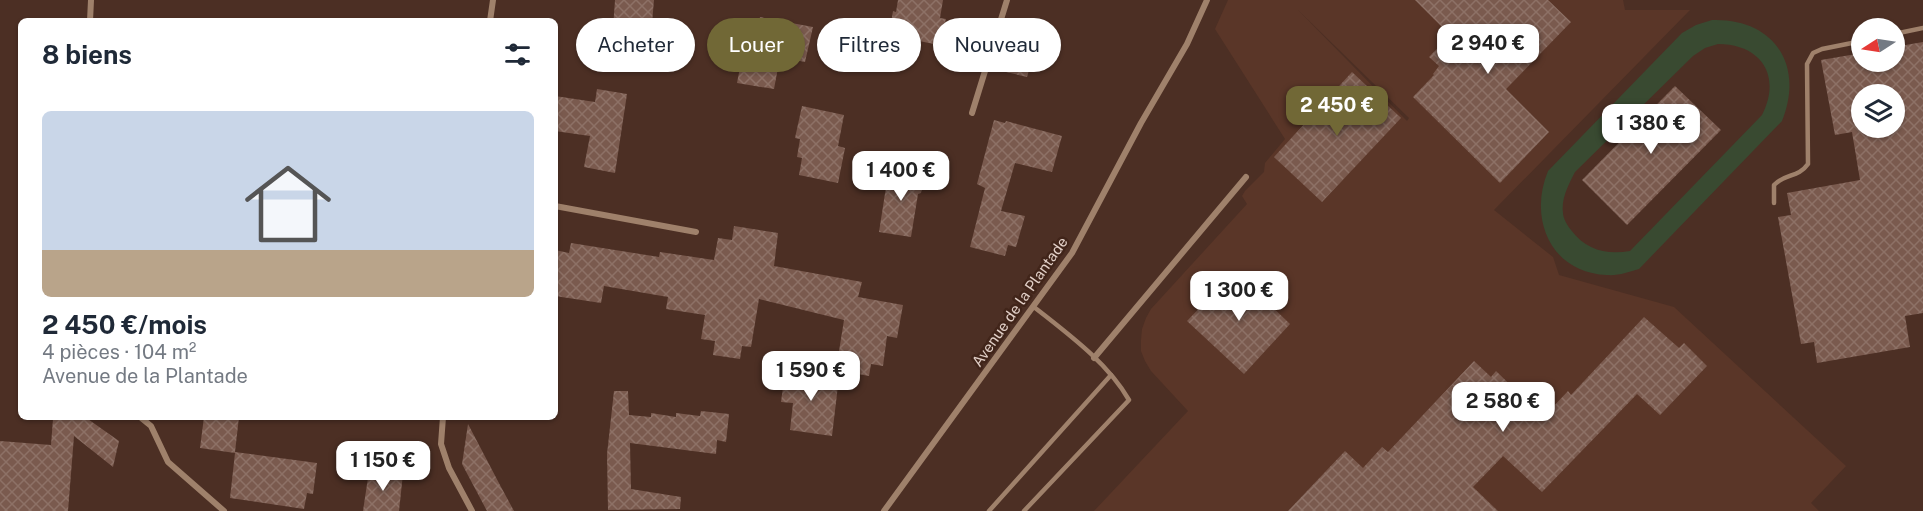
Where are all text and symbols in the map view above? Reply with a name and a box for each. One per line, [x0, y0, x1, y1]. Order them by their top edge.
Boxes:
chip: Acheter [576, 18, 695, 72]
chip: Louer [707, 18, 805, 72]
chip: Filtres [817, 18, 921, 72]
chip: Nouveau [933, 18, 1061, 72]
north arrow [1851, 18, 1905, 72]
map controls [1851, 18, 1905, 138]
pin: 2 940 € [1433, 24, 1543, 75]
text: 2 940 € [1451, 31, 1525, 55]
icon: filters [501, 38, 534, 71]
text: 8 biens [42, 39, 132, 70]
button: layers [1851, 84, 1905, 138]
pin: 2 450 € [1282, 86, 1392, 137]
text: 2 450 € [1300, 93, 1374, 117]
pin: 1 380 € [1596, 104, 1706, 155]
text: 1 380 € [1616, 111, 1686, 135]
icon: home [234, 150, 342, 258]
pin: 1 400 € [846, 151, 956, 202]
text: 1 400 € [866, 158, 936, 182]
street label: Avenue de la Plantade [968, 234, 1071, 370]
pin: 1 300 € [1184, 271, 1294, 322]
text: 1 300 € [1204, 278, 1274, 302]
text: 2 450 €/mois [42, 309, 207, 340]
text: 4 pièces · 104 m² [42, 340, 196, 364]
pin: 1 590 € [756, 351, 866, 402]
text: 1 590 € [776, 358, 846, 382]
text: Avenue de la Plantade [42, 364, 248, 388]
pin: 2 580 € [1448, 382, 1558, 433]
text: 2 580 € [1466, 389, 1540, 413]
pin: 1 150 € [328, 441, 438, 492]
text: 1 150 € [350, 448, 416, 472]

